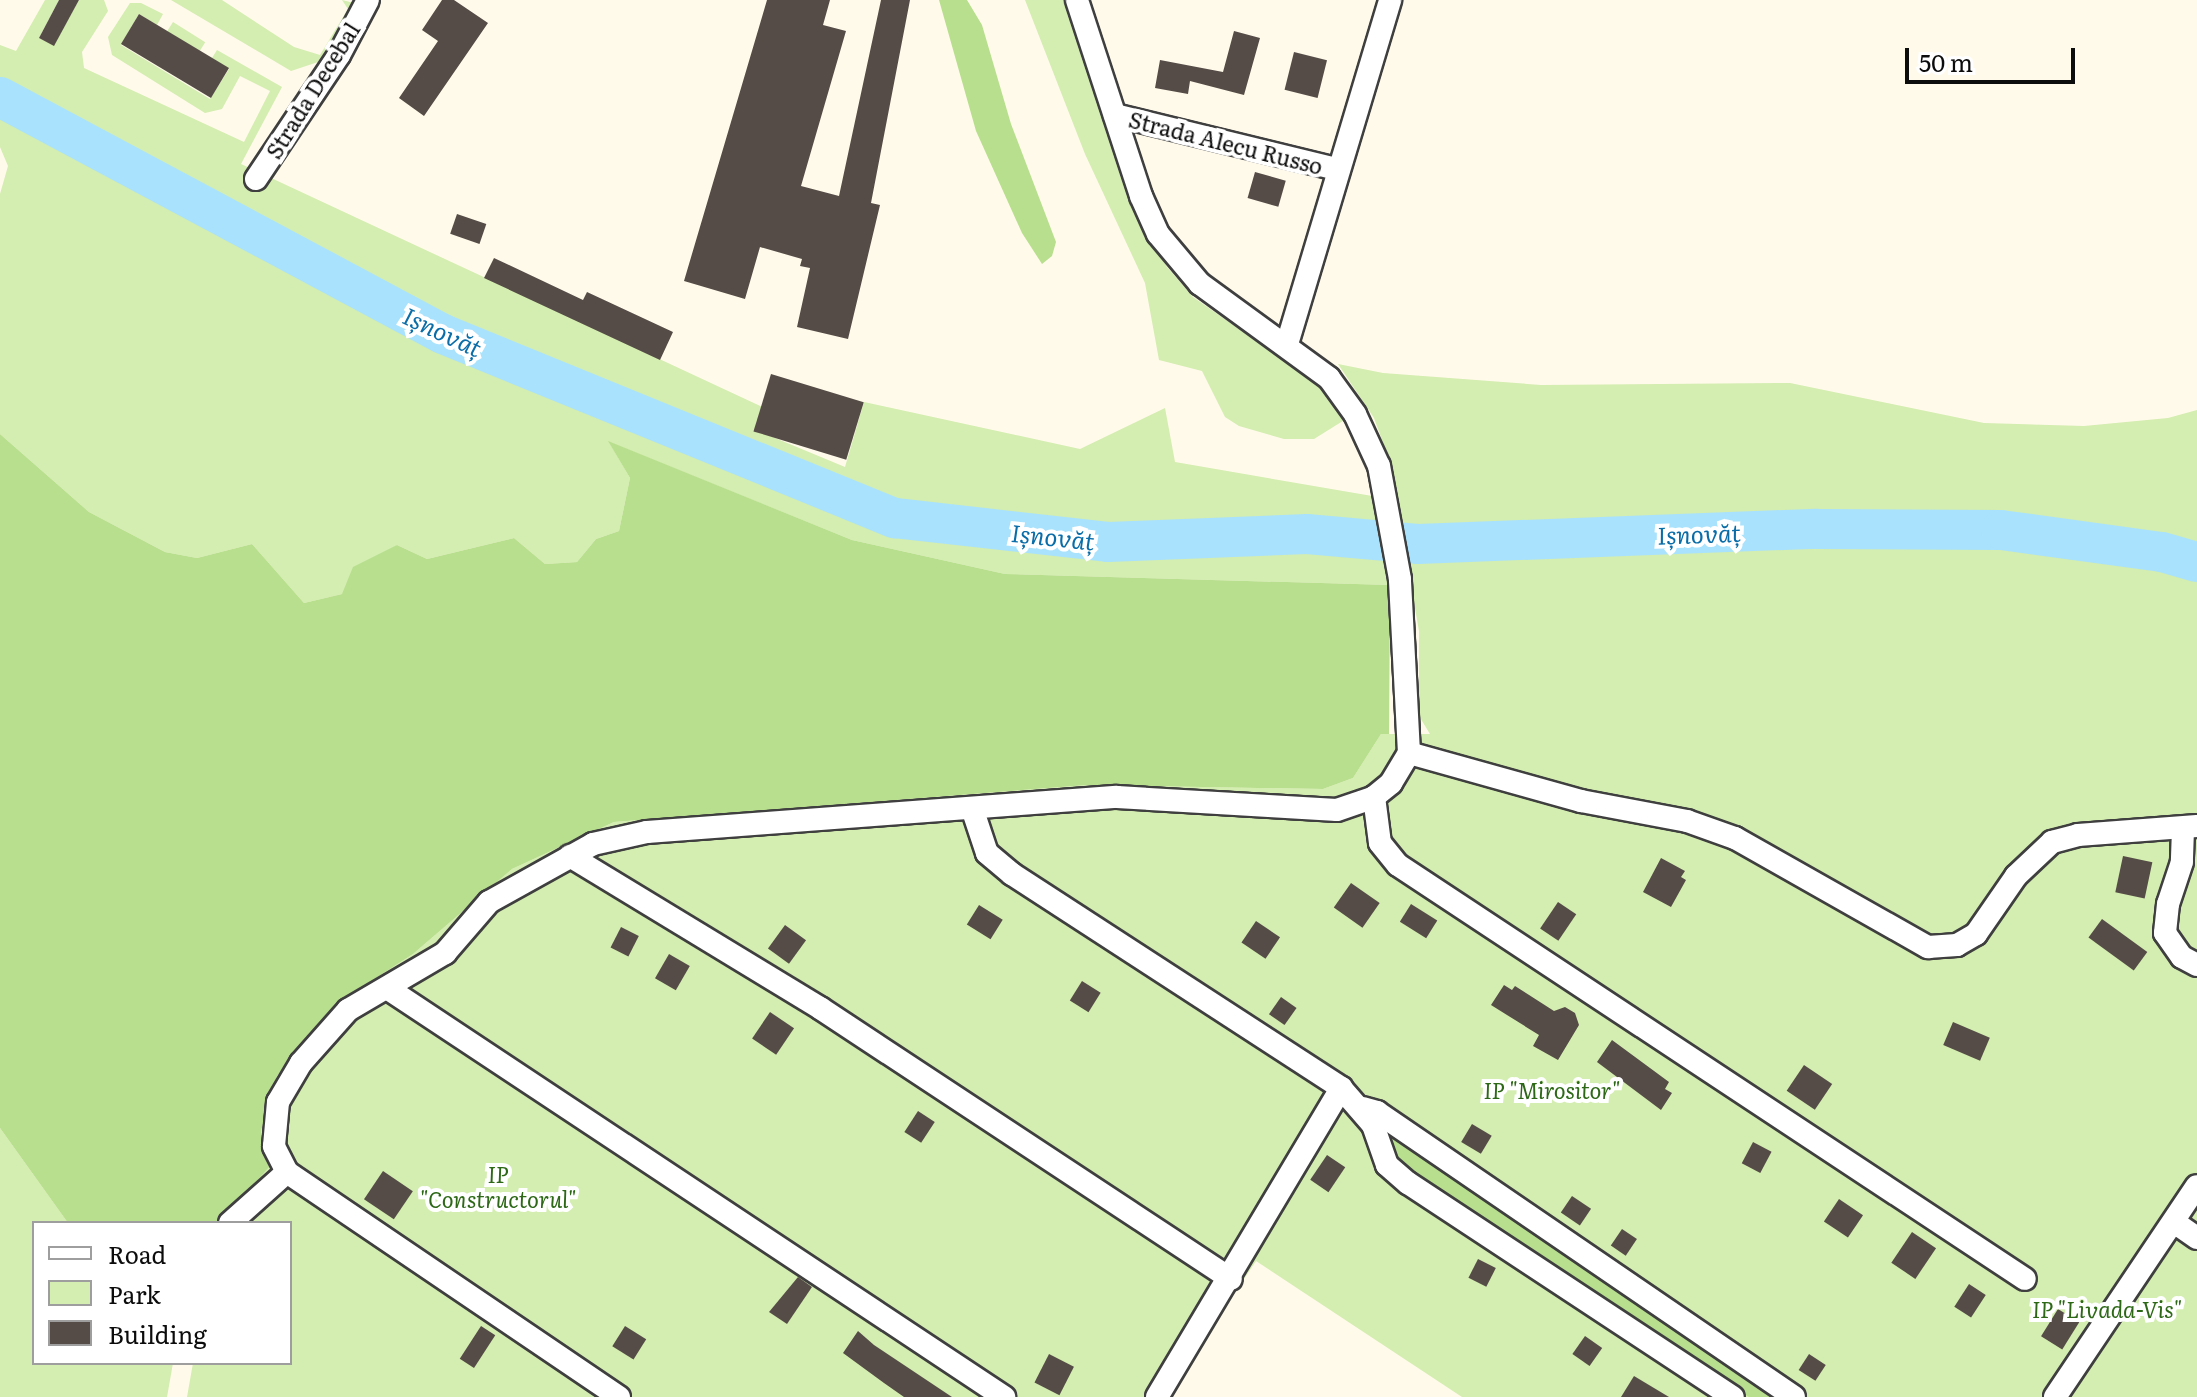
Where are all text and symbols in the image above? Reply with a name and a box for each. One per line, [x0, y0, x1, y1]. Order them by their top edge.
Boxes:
street label: Strada Decebal [260, 17, 364, 163]
scale bar [1909, 32, 2079, 82]
text: 50 m [1919, 44, 1973, 79]
street label: Strada Alecu Russo [1126, 105, 1326, 179]
water label: Ișnovăț [399, 300, 487, 362]
water label: Ișnovăț [1010, 517, 1096, 555]
water label: Ișnovăț [1657, 517, 1741, 549]
park label: IP "Mirositor" [1484, 1077, 1620, 1103]
park label: IP "Constructorul" [420, 1160, 576, 1212]
legend [32, 1221, 292, 1365]
text: Road [108, 1236, 166, 1271]
text: Park [108, 1276, 161, 1311]
park label: IP "Livada-Vis" [2032, 1296, 2182, 1322]
text: Building [108, 1316, 207, 1351]

